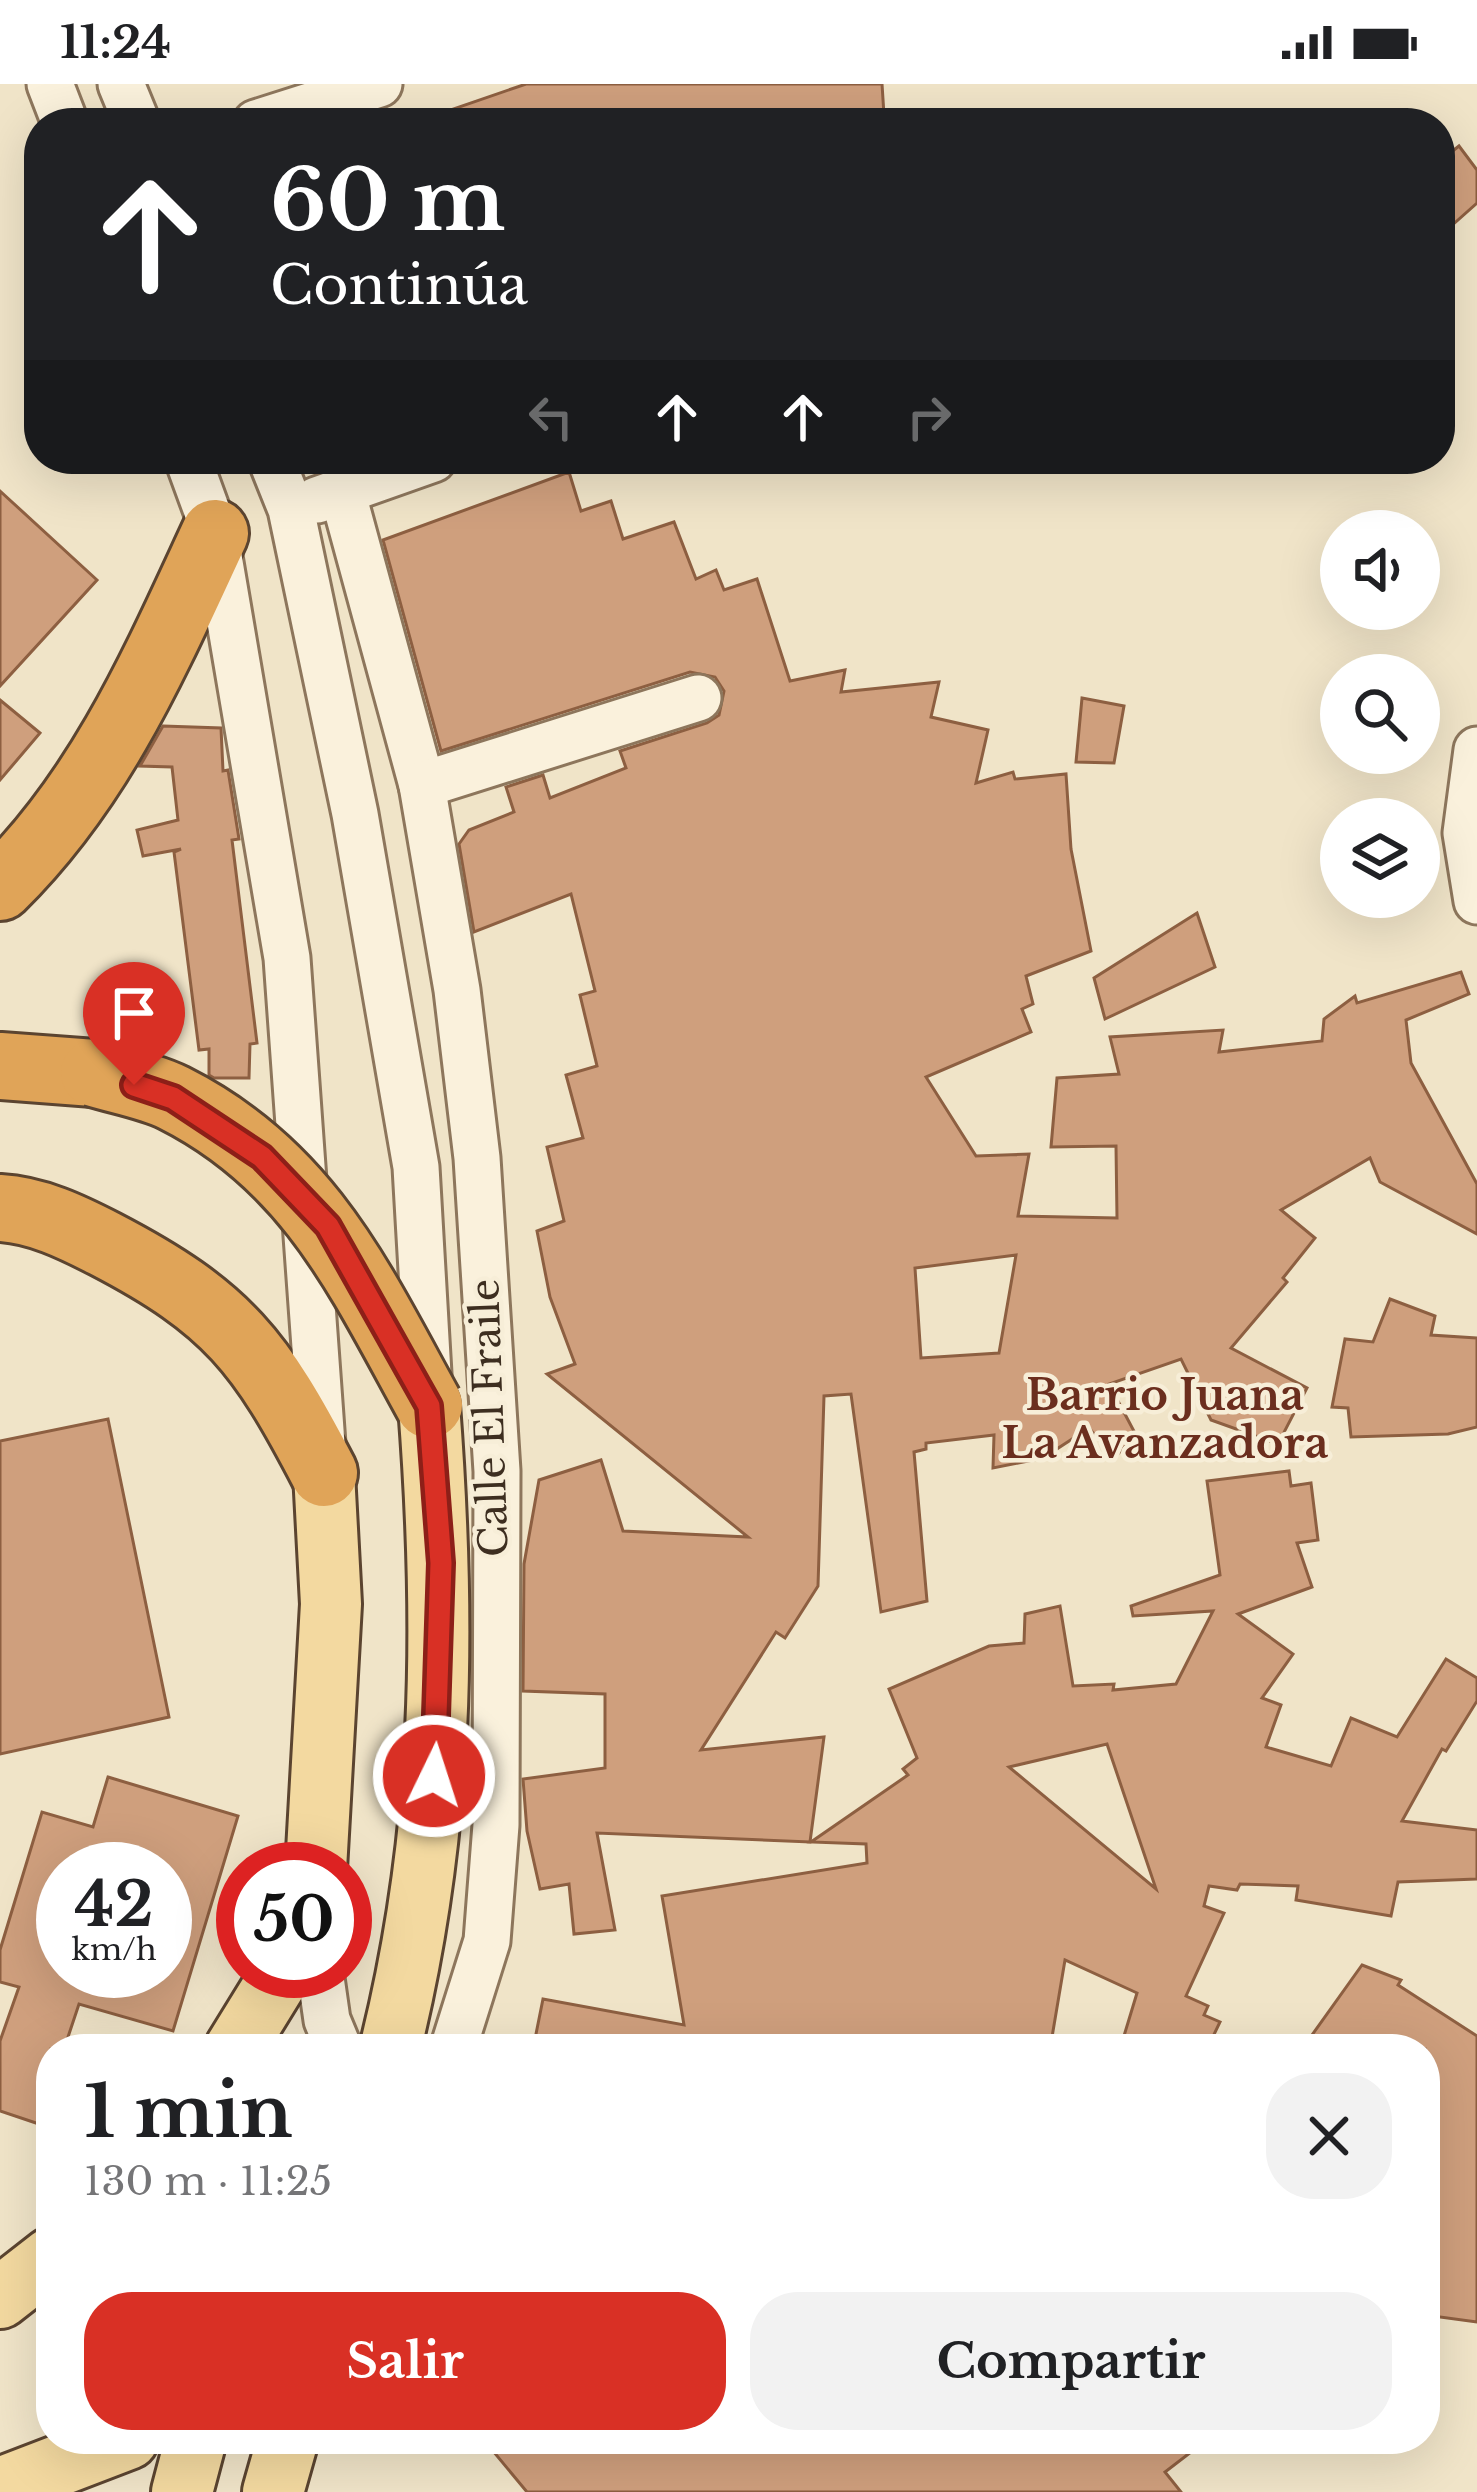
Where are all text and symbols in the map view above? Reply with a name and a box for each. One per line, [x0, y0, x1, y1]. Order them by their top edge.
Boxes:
text: 11:24 [60, 14, 171, 70]
text: 60 m [270, 149, 505, 253]
icon: ahead [72, 156, 228, 312]
text: Continúa [270, 252, 528, 319]
icon: left [518, 384, 584, 450]
icon: ahead [644, 384, 710, 450]
icon: ahead [770, 384, 836, 450]
icon: right [896, 384, 962, 450]
map controls [1320, 510, 1440, 918]
button: sound [1320, 510, 1440, 630]
button: search [1320, 654, 1440, 774]
button: layers [1320, 798, 1440, 918]
pin [83, 962, 185, 1085]
icon: arrive [101, 980, 167, 1046]
street label: Calle El Fraile [460, 1278, 519, 1558]
district label: Barrio Juana La Avanzadora [1001, 1369, 1329, 1469]
position arrow [371, 1713, 497, 1839]
speed limit sign: 50 [216, 1842, 372, 1998]
text: 42 [75, 1868, 153, 1942]
text: km/h [71, 1931, 157, 1968]
text: 1 min [84, 2067, 293, 2156]
button: close [1266, 2073, 1392, 2199]
text: 130 m · 11:25 [84, 2157, 332, 2206]
button: Salir [84, 2292, 726, 2430]
button: Compartir [750, 2292, 1392, 2430]

